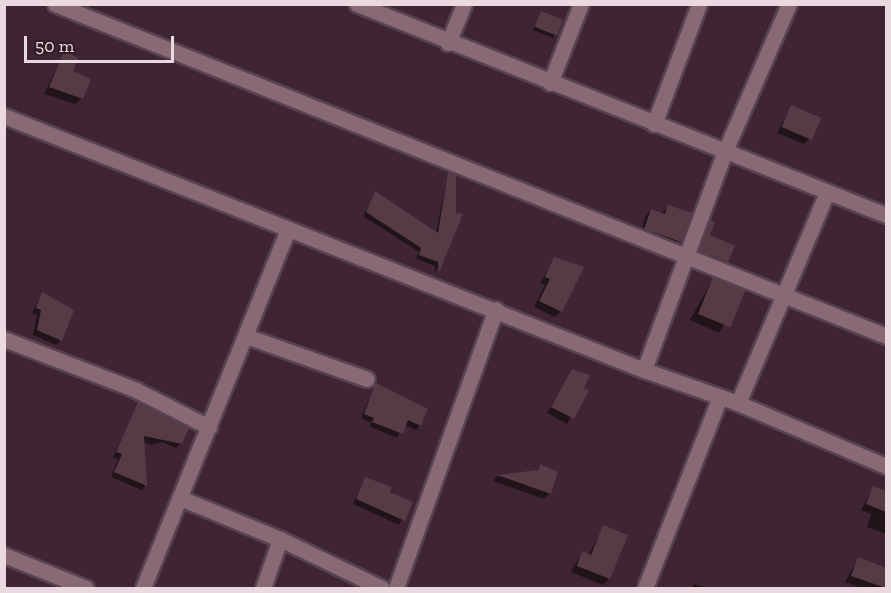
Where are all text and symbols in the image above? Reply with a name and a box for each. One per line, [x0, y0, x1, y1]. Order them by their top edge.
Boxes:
scale bar [27, 24, 177, 62]
text: 50 m [35, 35, 74, 57]

